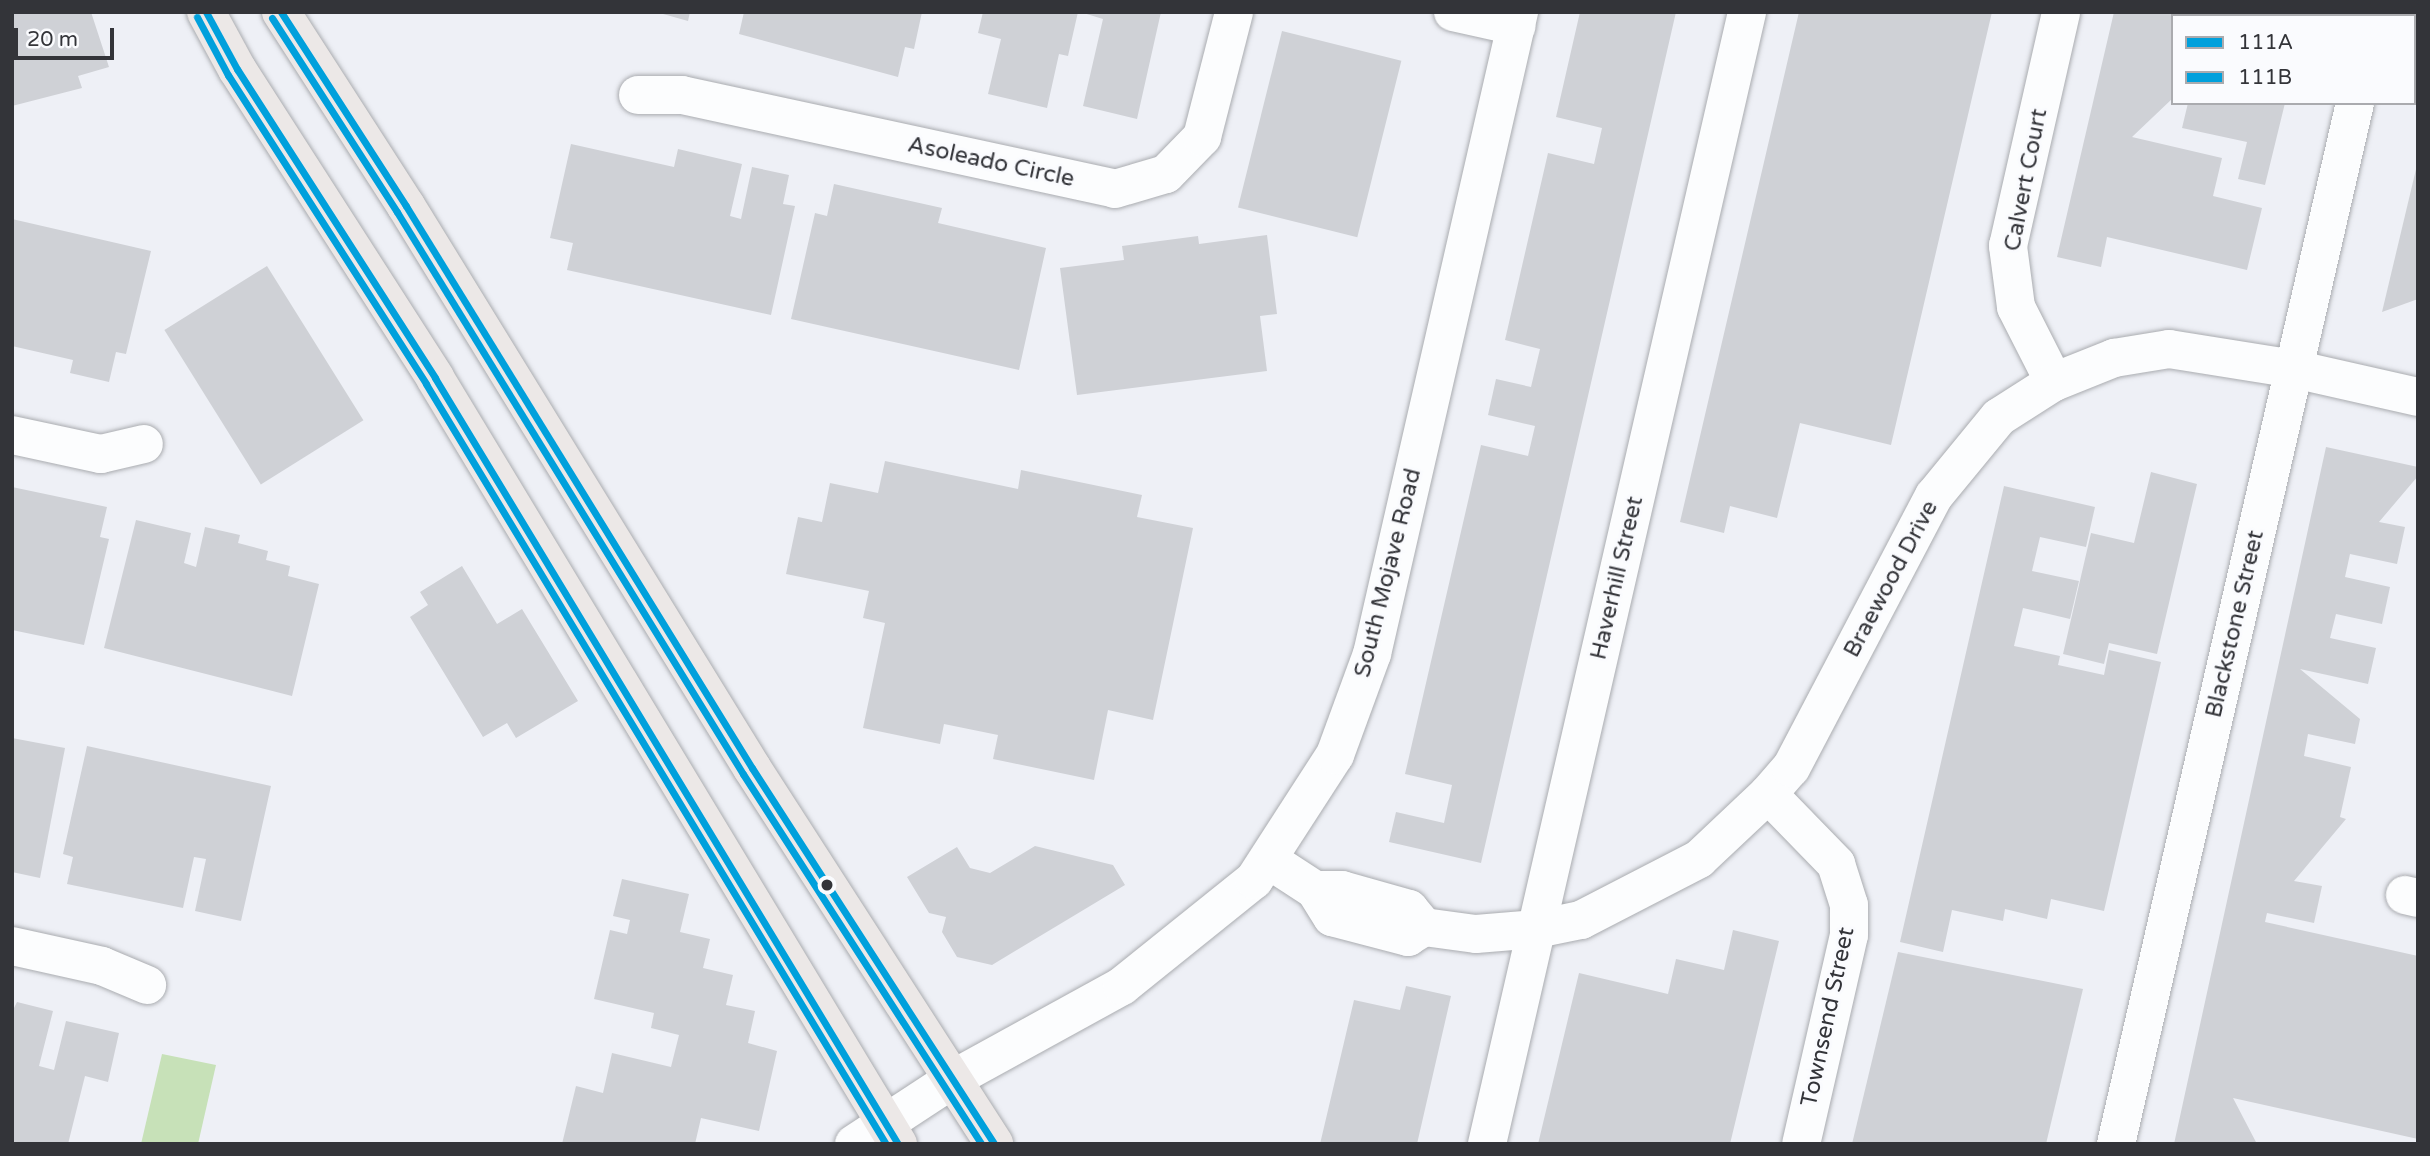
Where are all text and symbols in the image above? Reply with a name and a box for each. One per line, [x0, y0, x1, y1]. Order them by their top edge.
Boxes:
scale bar [18, 14, 117, 58]
legend [2171, 14, 2416, 105]
text: 20 m [27, 27, 78, 52]
text: 111A [2238, 30, 2293, 55]
text: 111B [2238, 65, 2292, 90]
street label: Calvert Court [1999, 106, 2053, 254]
street label: Asoleado Circle [905, 131, 1077, 193]
street label: South Mojave Road [1349, 466, 1427, 680]
street label: Haverhill Street [1585, 494, 1649, 662]
street label: Braewood Drive [1838, 496, 1944, 662]
street label: Blackstone Street [2200, 528, 2270, 720]
unlabelled marker [820, 878, 834, 892]
street label: Townsend Street [1795, 925, 1861, 1109]

